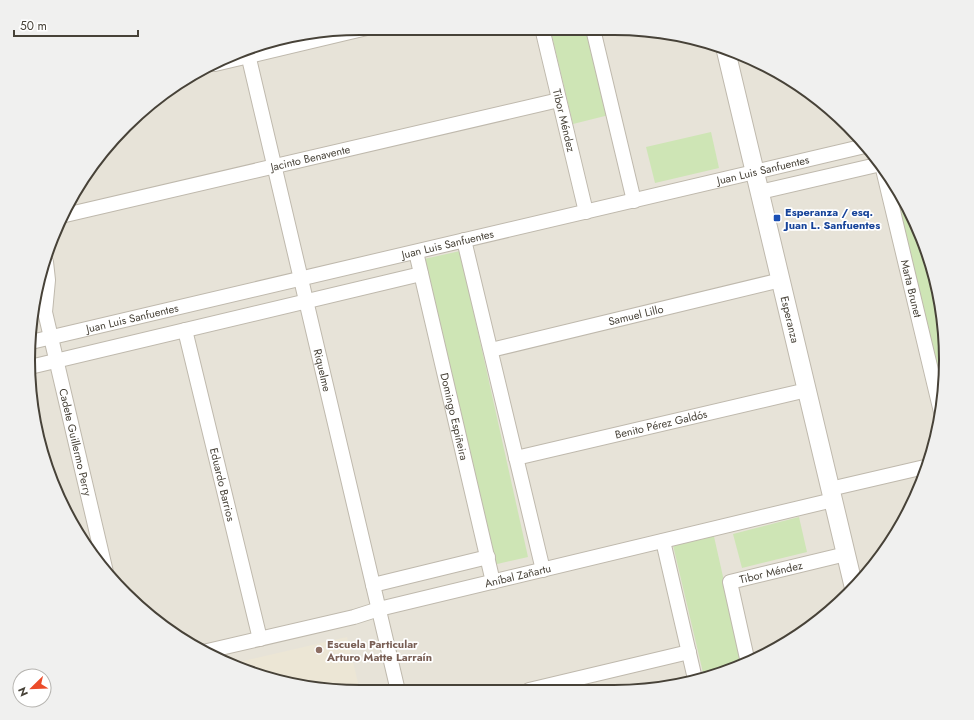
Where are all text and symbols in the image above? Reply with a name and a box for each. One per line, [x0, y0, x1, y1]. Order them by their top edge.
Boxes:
scale bar [14, 12, 138, 38]
text: 50 m [20, 17, 47, 35]
street label: Tibor Méndez [549, 87, 579, 154]
street label: Jacinto Benavente [267, 141, 352, 175]
street label: Juan Luis Sanfuentes [713, 151, 811, 189]
place label: Esperanza / esq. Juan L. Sanfuentes [783, 204, 880, 233]
marker: Esperanza / esq. Juan L. Sanfuentes [772, 213, 782, 223]
street label: Juan Luis Sanfuentes [398, 225, 496, 263]
street label: Marta Brunet [897, 258, 926, 319]
street label: Esperanza [777, 294, 803, 345]
street label: Juan Luis Sanfuentes [83, 300, 180, 337]
street label: Samuel Lillo [607, 301, 665, 329]
street label: Riquelme [310, 347, 335, 394]
street label: Domingo Espiñeira [436, 371, 472, 462]
street label: Cadete Guillermo Perry [55, 387, 96, 498]
street label: Benito Pérez Galdós [613, 405, 709, 443]
street label: Eduardo Barrios [206, 446, 239, 523]
street label: Tibor Méndez [738, 557, 804, 587]
street label: Aníbal Zañartu [483, 560, 553, 591]
place label: Escuela Particular Arturo Matte Larraín [326, 636, 432, 665]
marker: Escuela Particular Arturo Matte Larraín [314, 645, 324, 655]
north arrow [12, 668, 52, 708]
text: N [14, 685, 32, 699]

